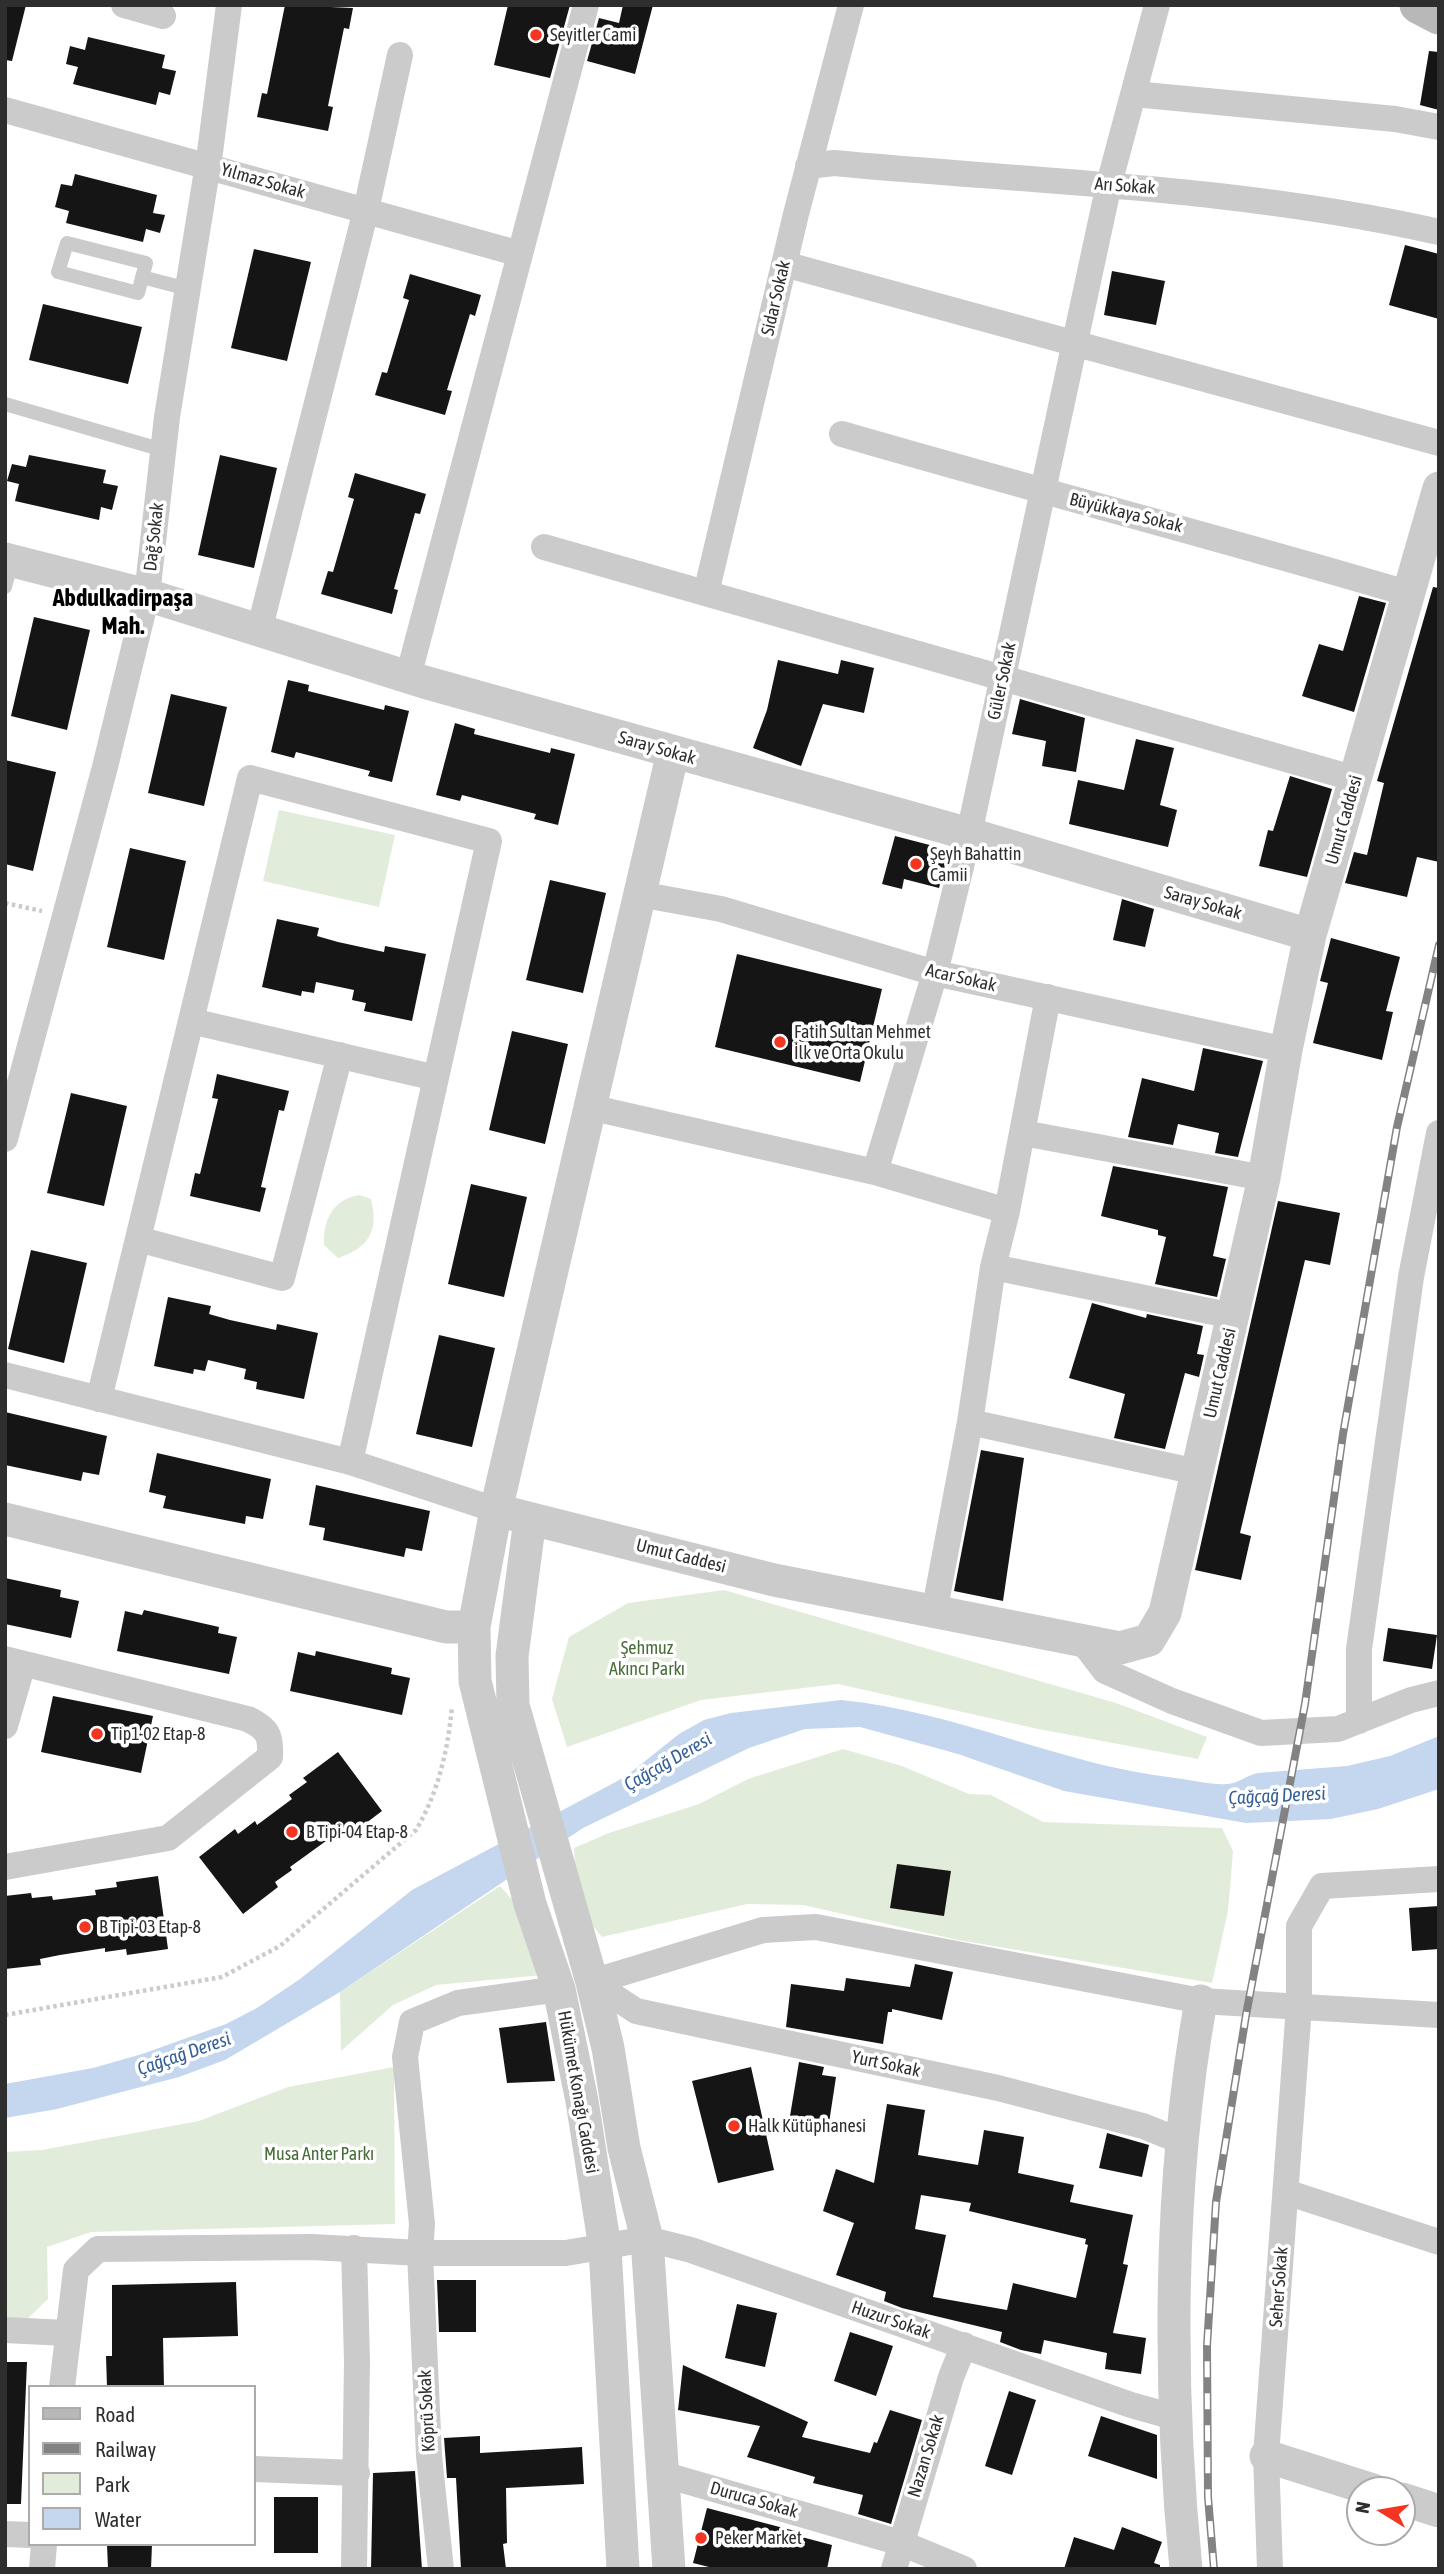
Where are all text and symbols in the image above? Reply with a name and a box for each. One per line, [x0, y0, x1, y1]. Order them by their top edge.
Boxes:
place label: Seyitler Cami [550, 24, 636, 46]
marker: Seyitler Cami [528, 27, 544, 43]
street label: Yılmaz Sokak [218, 159, 308, 203]
street label: Arı Sokak [1094, 173, 1156, 199]
street label: Sidar Sokak [757, 258, 795, 338]
street label: Büyükkaya Sokak [1067, 489, 1185, 537]
street label: Dağ Sokak [140, 502, 168, 572]
district label: Abdulkadirpaşa Mah. [53, 584, 193, 640]
street label: Güler Sokak [983, 640, 1021, 722]
street label: Saray Sokak [616, 727, 698, 769]
street label: Umut Caddesi [1321, 773, 1367, 867]
place label: Şeyh Bahattin Camii [930, 843, 1021, 886]
marker: Şeyh Bahattin Camii [908, 856, 924, 872]
street label: Saray Sokak [1162, 882, 1244, 924]
street label: Acar Sokak [924, 959, 998, 997]
place label: Fatih Sultan Mehmet İlk ve Orta Okulu [794, 1021, 931, 1064]
marker: Fatih Sultan Mehmet İlk ve Orta Okulu [772, 1034, 788, 1050]
street label: Umut Caddesi [1199, 1326, 1241, 1420]
street label: Umut Caddesi [634, 1534, 728, 1578]
park label: Şehmuz Akıncı Parkı [609, 1637, 685, 1680]
place label: Tip1-02 Etap-8 [111, 1723, 205, 1745]
marker: Tip1-02 Etap-8 [89, 1726, 105, 1742]
water label: Çağçağ Deresi [620, 1728, 716, 1796]
water label: Çağçağ Deresi [1228, 1782, 1326, 1810]
place label: B Tipi-04 Etap-8 [306, 1821, 408, 1843]
marker: B Tipi-04 Etap-8 [284, 1824, 300, 1840]
place label: B Tipi-03 Etap-8 [99, 1916, 201, 1938]
marker: B Tipi-03 Etap-8 [77, 1919, 93, 1935]
street label: Hükümet Konağı Caddesi [553, 2009, 603, 2175]
water label: Çağçağ Deresi [134, 2027, 234, 2081]
street label: Yurt Sokak [850, 2046, 922, 2082]
place label: Halk Kütüphanesi [748, 2115, 866, 2137]
marker: Halk Kütüphanesi [726, 2118, 742, 2134]
park label: Musa Anter Parkı [264, 2143, 374, 2165]
street label: Seher Sokak [1265, 2246, 1293, 2328]
street label: Huzur Sokak [849, 2296, 933, 2344]
street label: Köprü Sokak [414, 2369, 440, 2453]
legend [28, 2385, 256, 2546]
text: Road [95, 2402, 135, 2426]
street label: Nazan Sokak [903, 2412, 949, 2500]
text: Railway [95, 2437, 156, 2461]
text: Park [95, 2472, 130, 2496]
north arrow [1346, 2476, 1416, 2546]
street label: Duruca Sokak [708, 2477, 800, 2523]
text: N [1350, 2500, 1374, 2515]
text: Water [95, 2507, 141, 2531]
place label: Peker Market [715, 2527, 802, 2549]
marker: Peker Market [693, 2530, 709, 2546]

